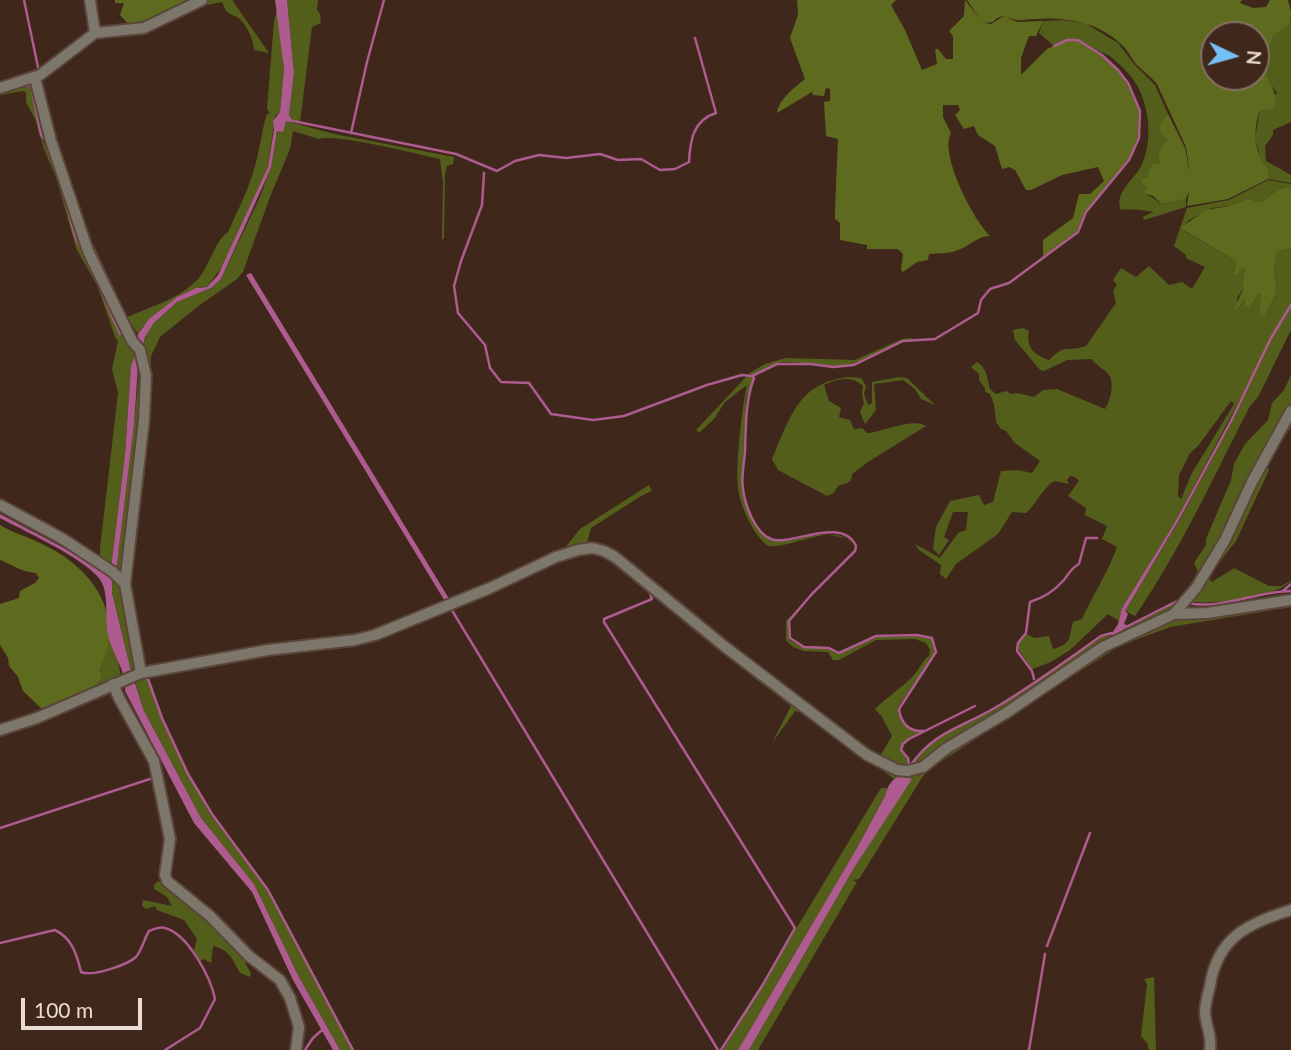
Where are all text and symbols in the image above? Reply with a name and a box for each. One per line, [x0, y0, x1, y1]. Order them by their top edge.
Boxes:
north arrow [1200, 21, 1270, 91]
text: N [1242, 49, 1267, 66]
scale bar [24, 984, 145, 1028]
text: 100 m [34, 997, 93, 1022]

